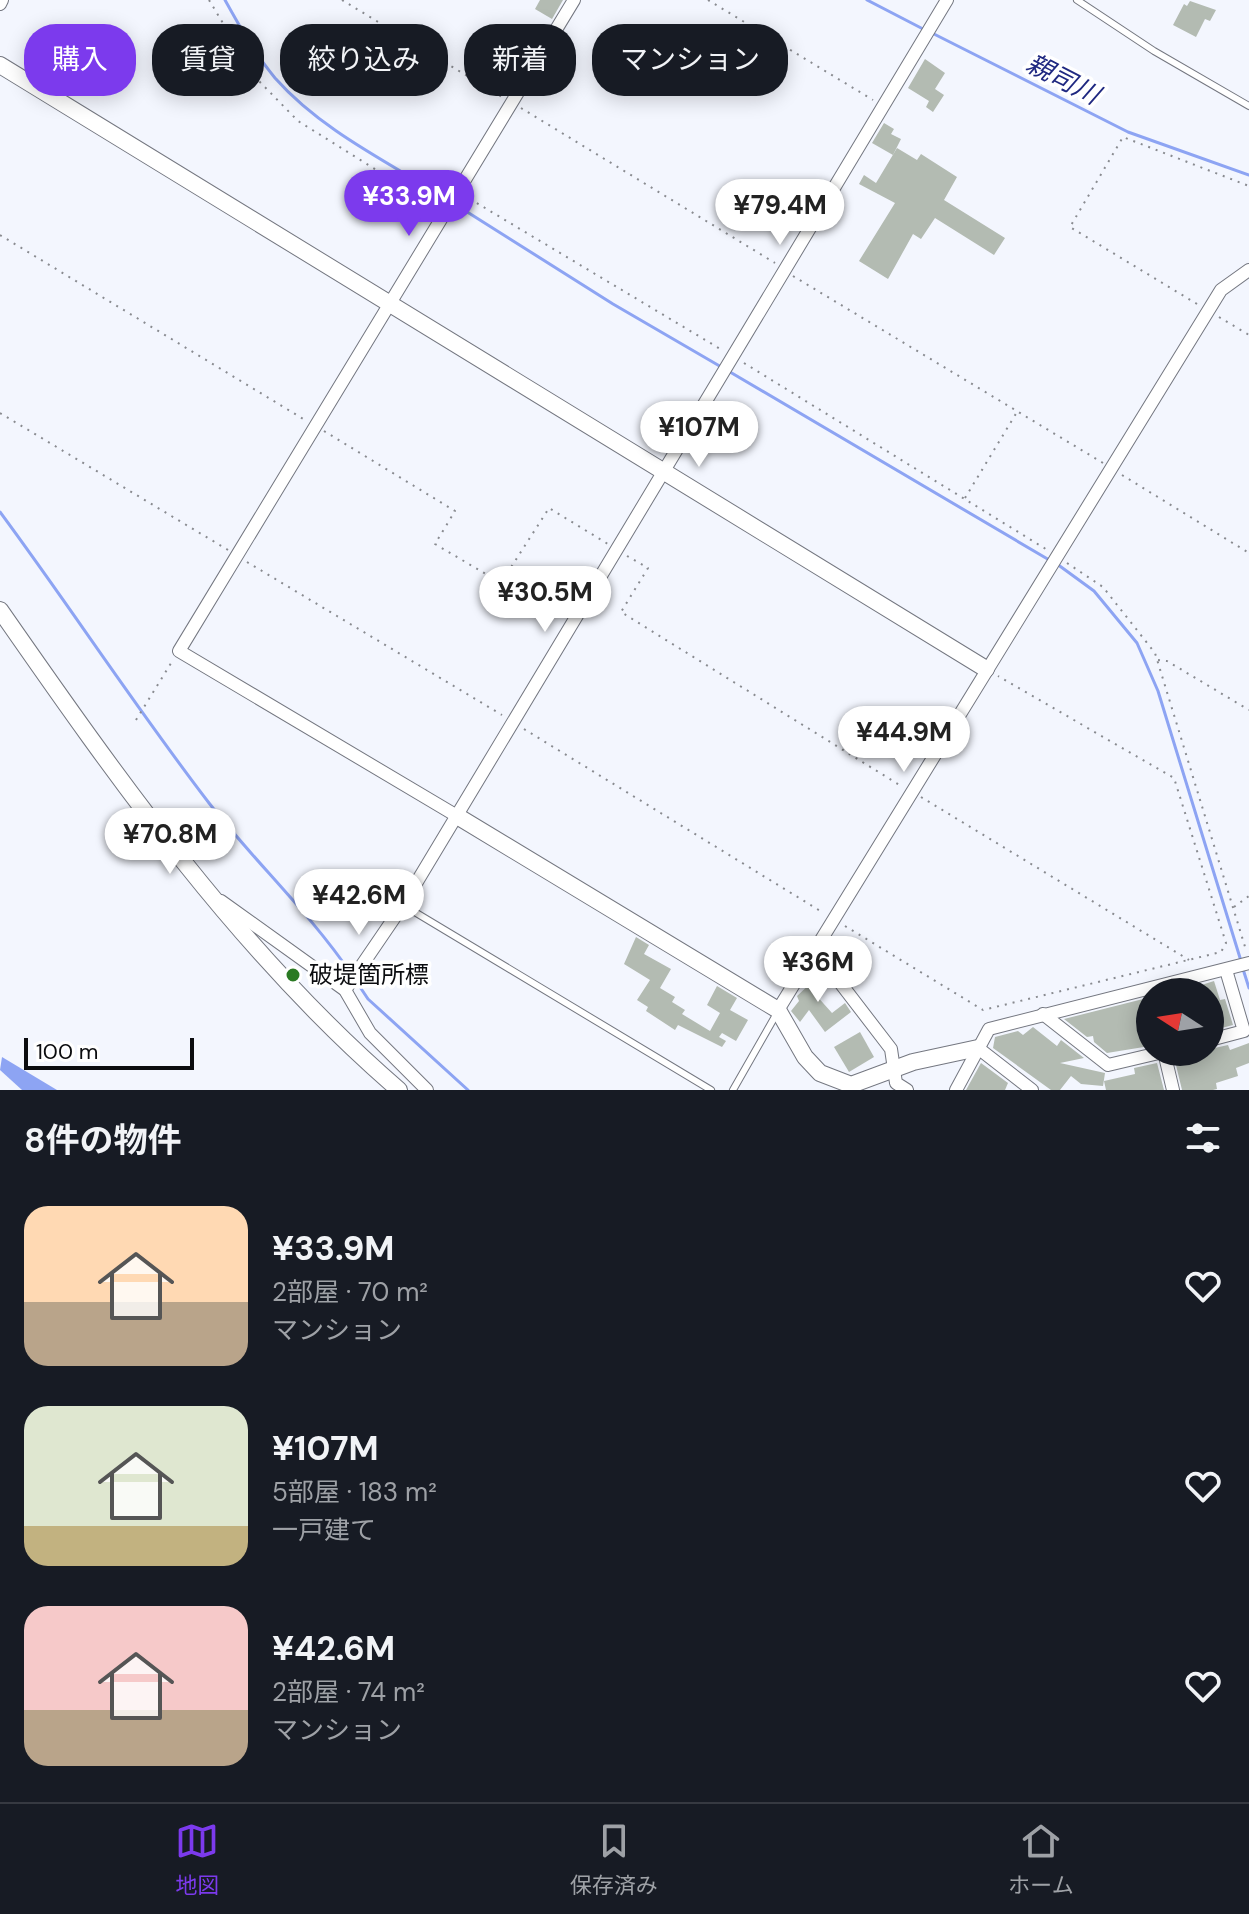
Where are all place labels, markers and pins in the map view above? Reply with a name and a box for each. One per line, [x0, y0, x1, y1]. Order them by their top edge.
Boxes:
pin: ¥33.9M [344, 170, 474, 238]
pin: ¥79.4M [715, 179, 845, 247]
pin: ¥107M [643, 401, 755, 469]
pin: ¥30.5M [480, 566, 610, 634]
pin: ¥44.9M [839, 706, 969, 774]
pin: ¥70.8M [105, 808, 235, 876]
pin: ¥42.6M [294, 869, 424, 937]
pin: ¥36M [771, 936, 865, 1004]
place label: 破堤箇所標 [309, 959, 429, 990]
marker: 破堤箇所標 [284, 966, 302, 984]

